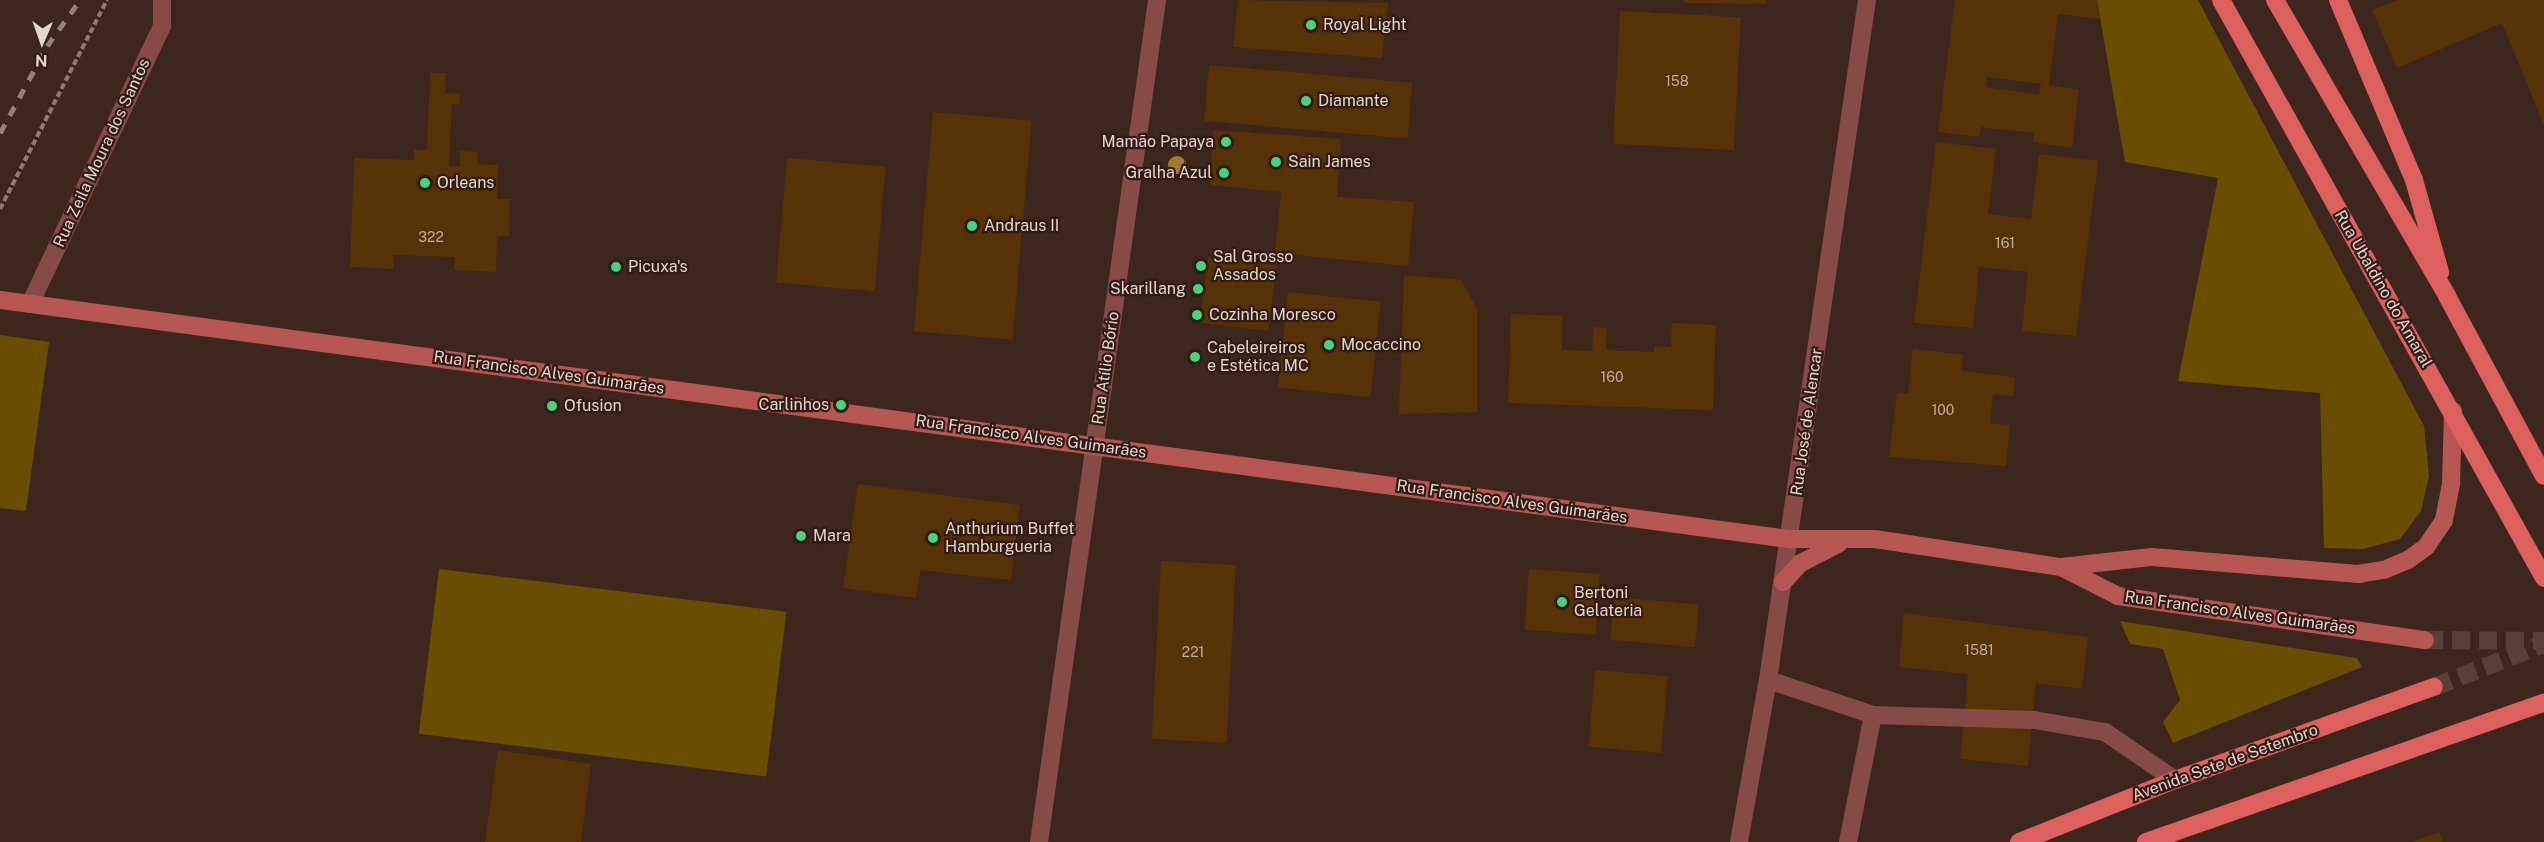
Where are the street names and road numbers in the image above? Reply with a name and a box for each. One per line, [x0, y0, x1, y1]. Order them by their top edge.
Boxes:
street label: Rua Zeila Moura dos Santos [50, 55, 154, 251]
street label: Rua Ubaldino do Amaral [2330, 207, 2436, 371]
street label: Rua Atílio Bório [1089, 310, 1123, 426]
street label: Rua Francisco Alves Guimarães [432, 347, 666, 399]
street label: Rua José de Alencar [1787, 347, 1827, 497]
street label: Rua Francisco Alves Guimarães [914, 411, 1148, 463]
street label: Rua Francisco Alves Guimarães [1395, 476, 1629, 528]
street label: Rua Francisco Alves Guimarães [2123, 587, 2357, 639]
street label: Avenida Sete de Setembro [2129, 720, 2321, 806]

